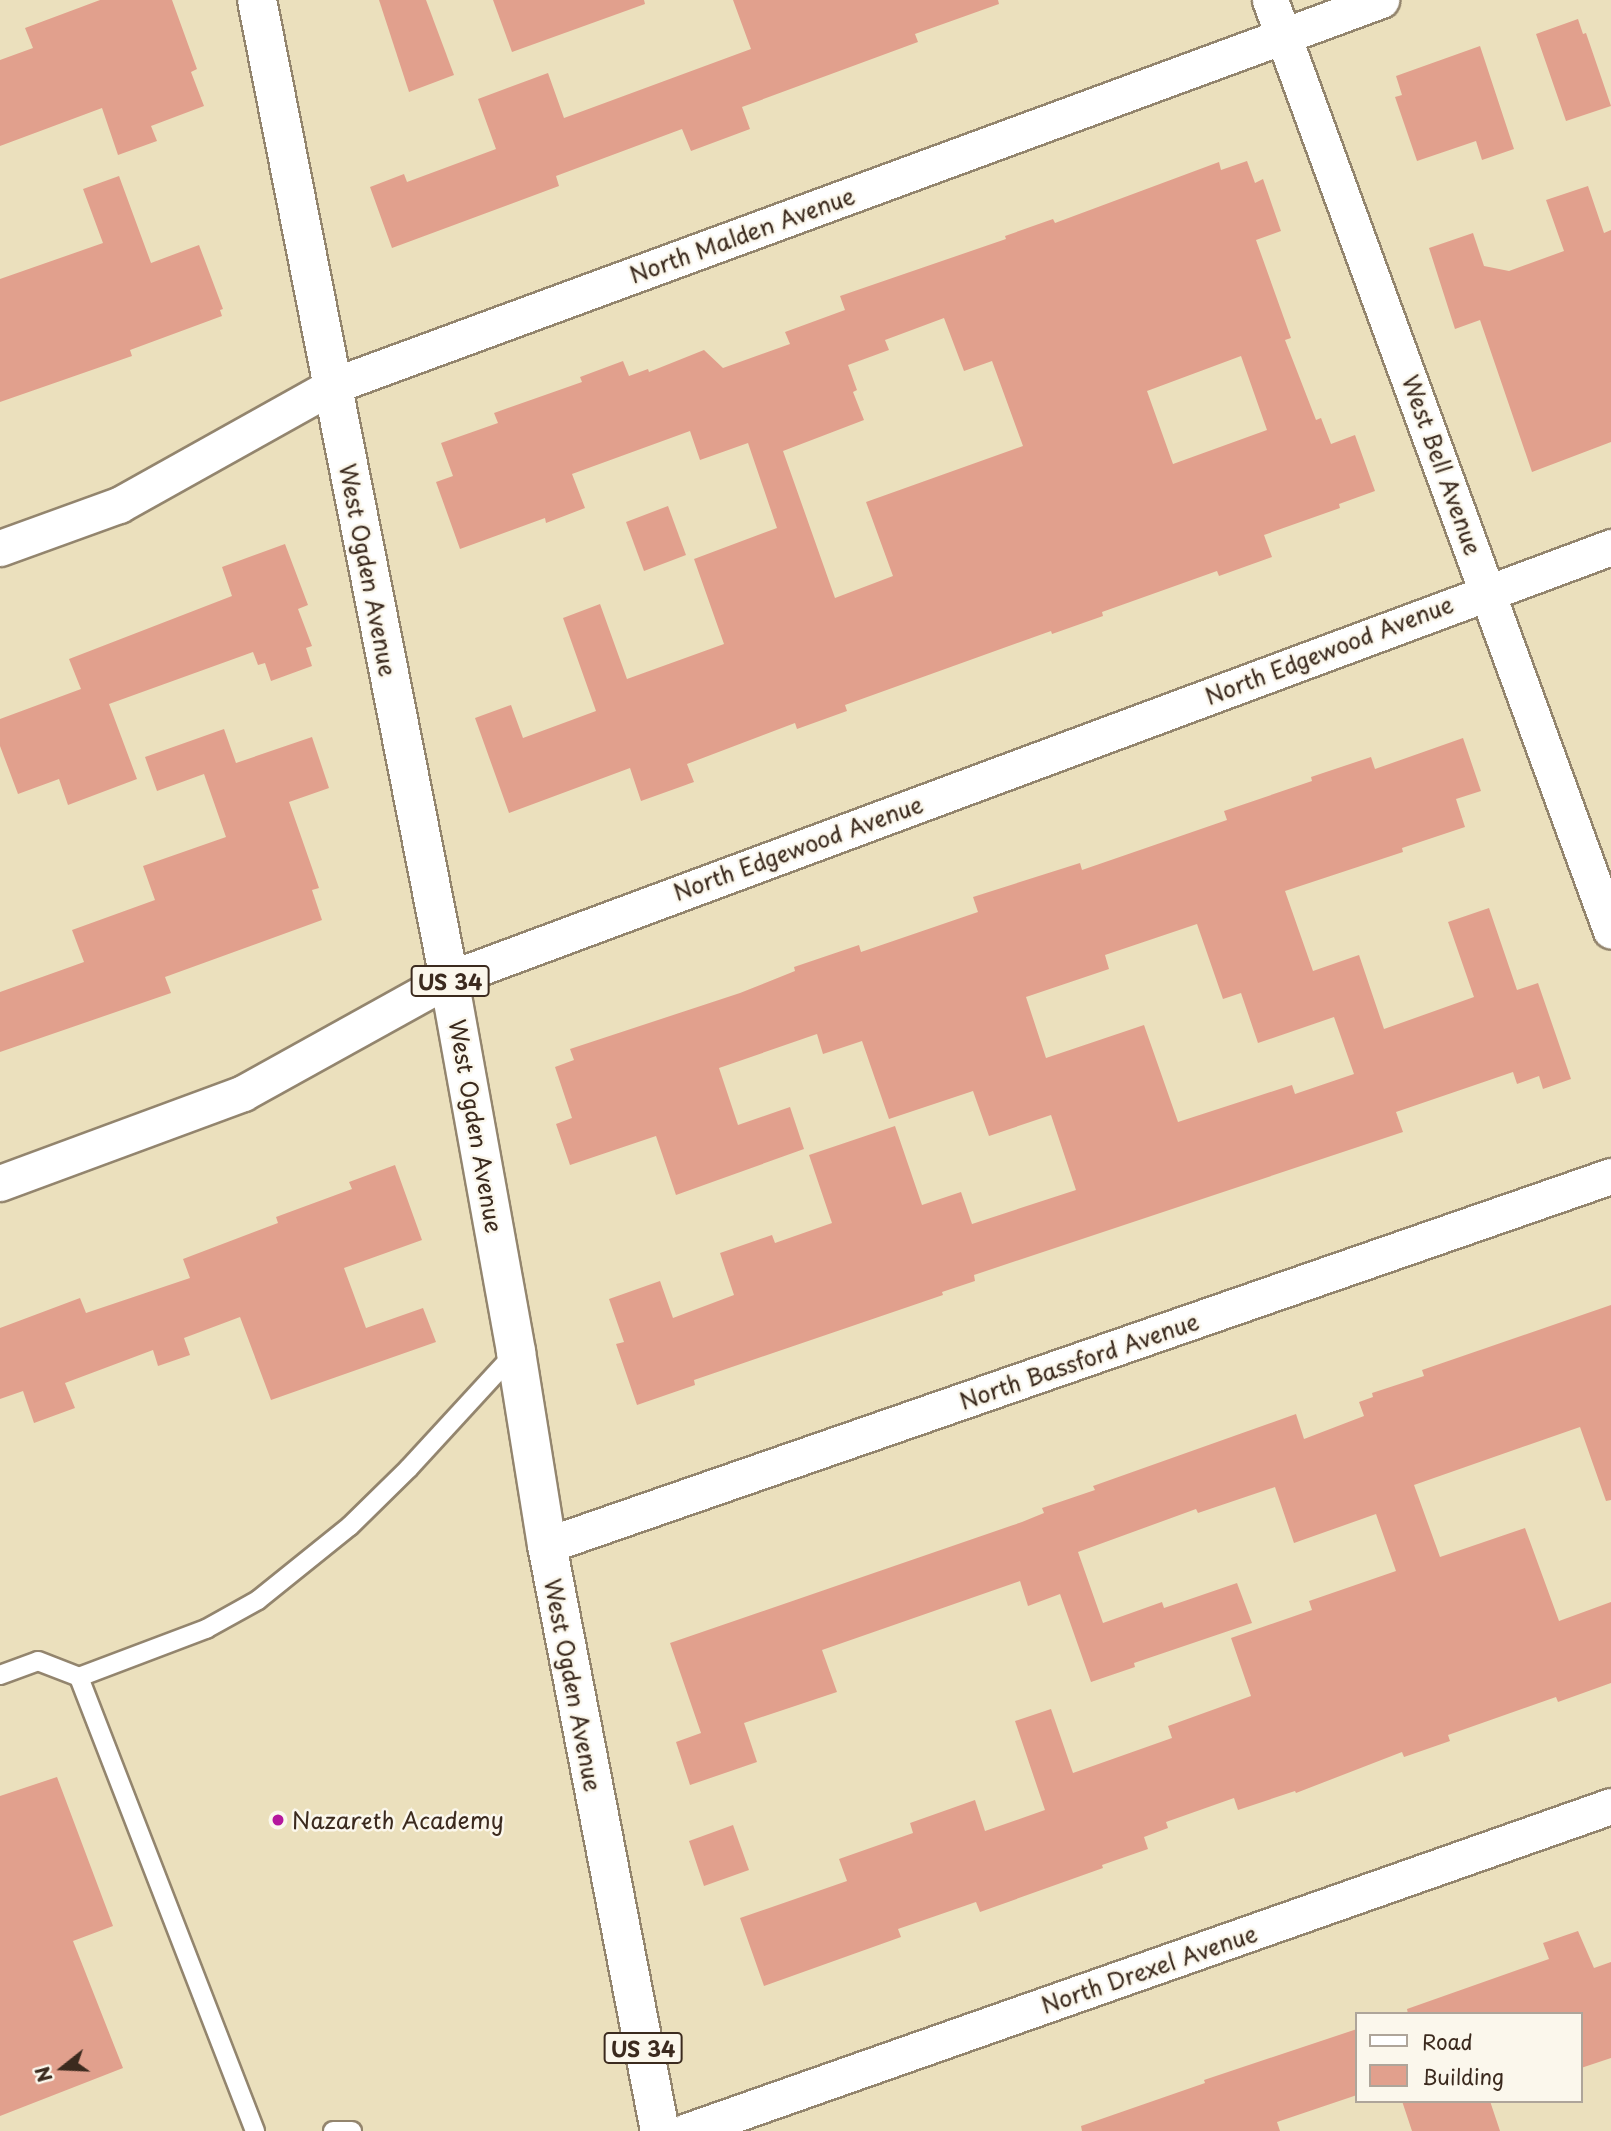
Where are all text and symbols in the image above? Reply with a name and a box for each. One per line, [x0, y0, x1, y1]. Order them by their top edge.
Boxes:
street label: North Malden Avenue [625, 181, 859, 289]
street label: West Bell Avenue [1397, 371, 1487, 559]
street label: West Ogden Avenue [334, 461, 402, 679]
street label: North Edgewood Avenue [1200, 589, 1458, 711]
street label: North Edgewood Avenue [668, 789, 928, 907]
road number: US 34 [410, 964, 490, 998]
street label: West Ogden Avenue [444, 1017, 508, 1235]
street label: North Bassford Avenue [954, 1307, 1204, 1415]
street label: West Ogden Avenue [539, 1576, 607, 1794]
place label: Nazareth Academy [292, 1806, 507, 1834]
marker: Nazareth Academy [270, 1812, 286, 1828]
street label: North Drexel Avenue [1037, 1919, 1261, 2019]
legend [1356, 2012, 1583, 2103]
text: Road [1422, 2025, 1473, 2057]
road number: US 34 [603, 2030, 683, 2066]
north arrow [28, 2033, 98, 2103]
text: Building [1422, 2060, 1504, 2092]
text: N [27, 2063, 59, 2086]

